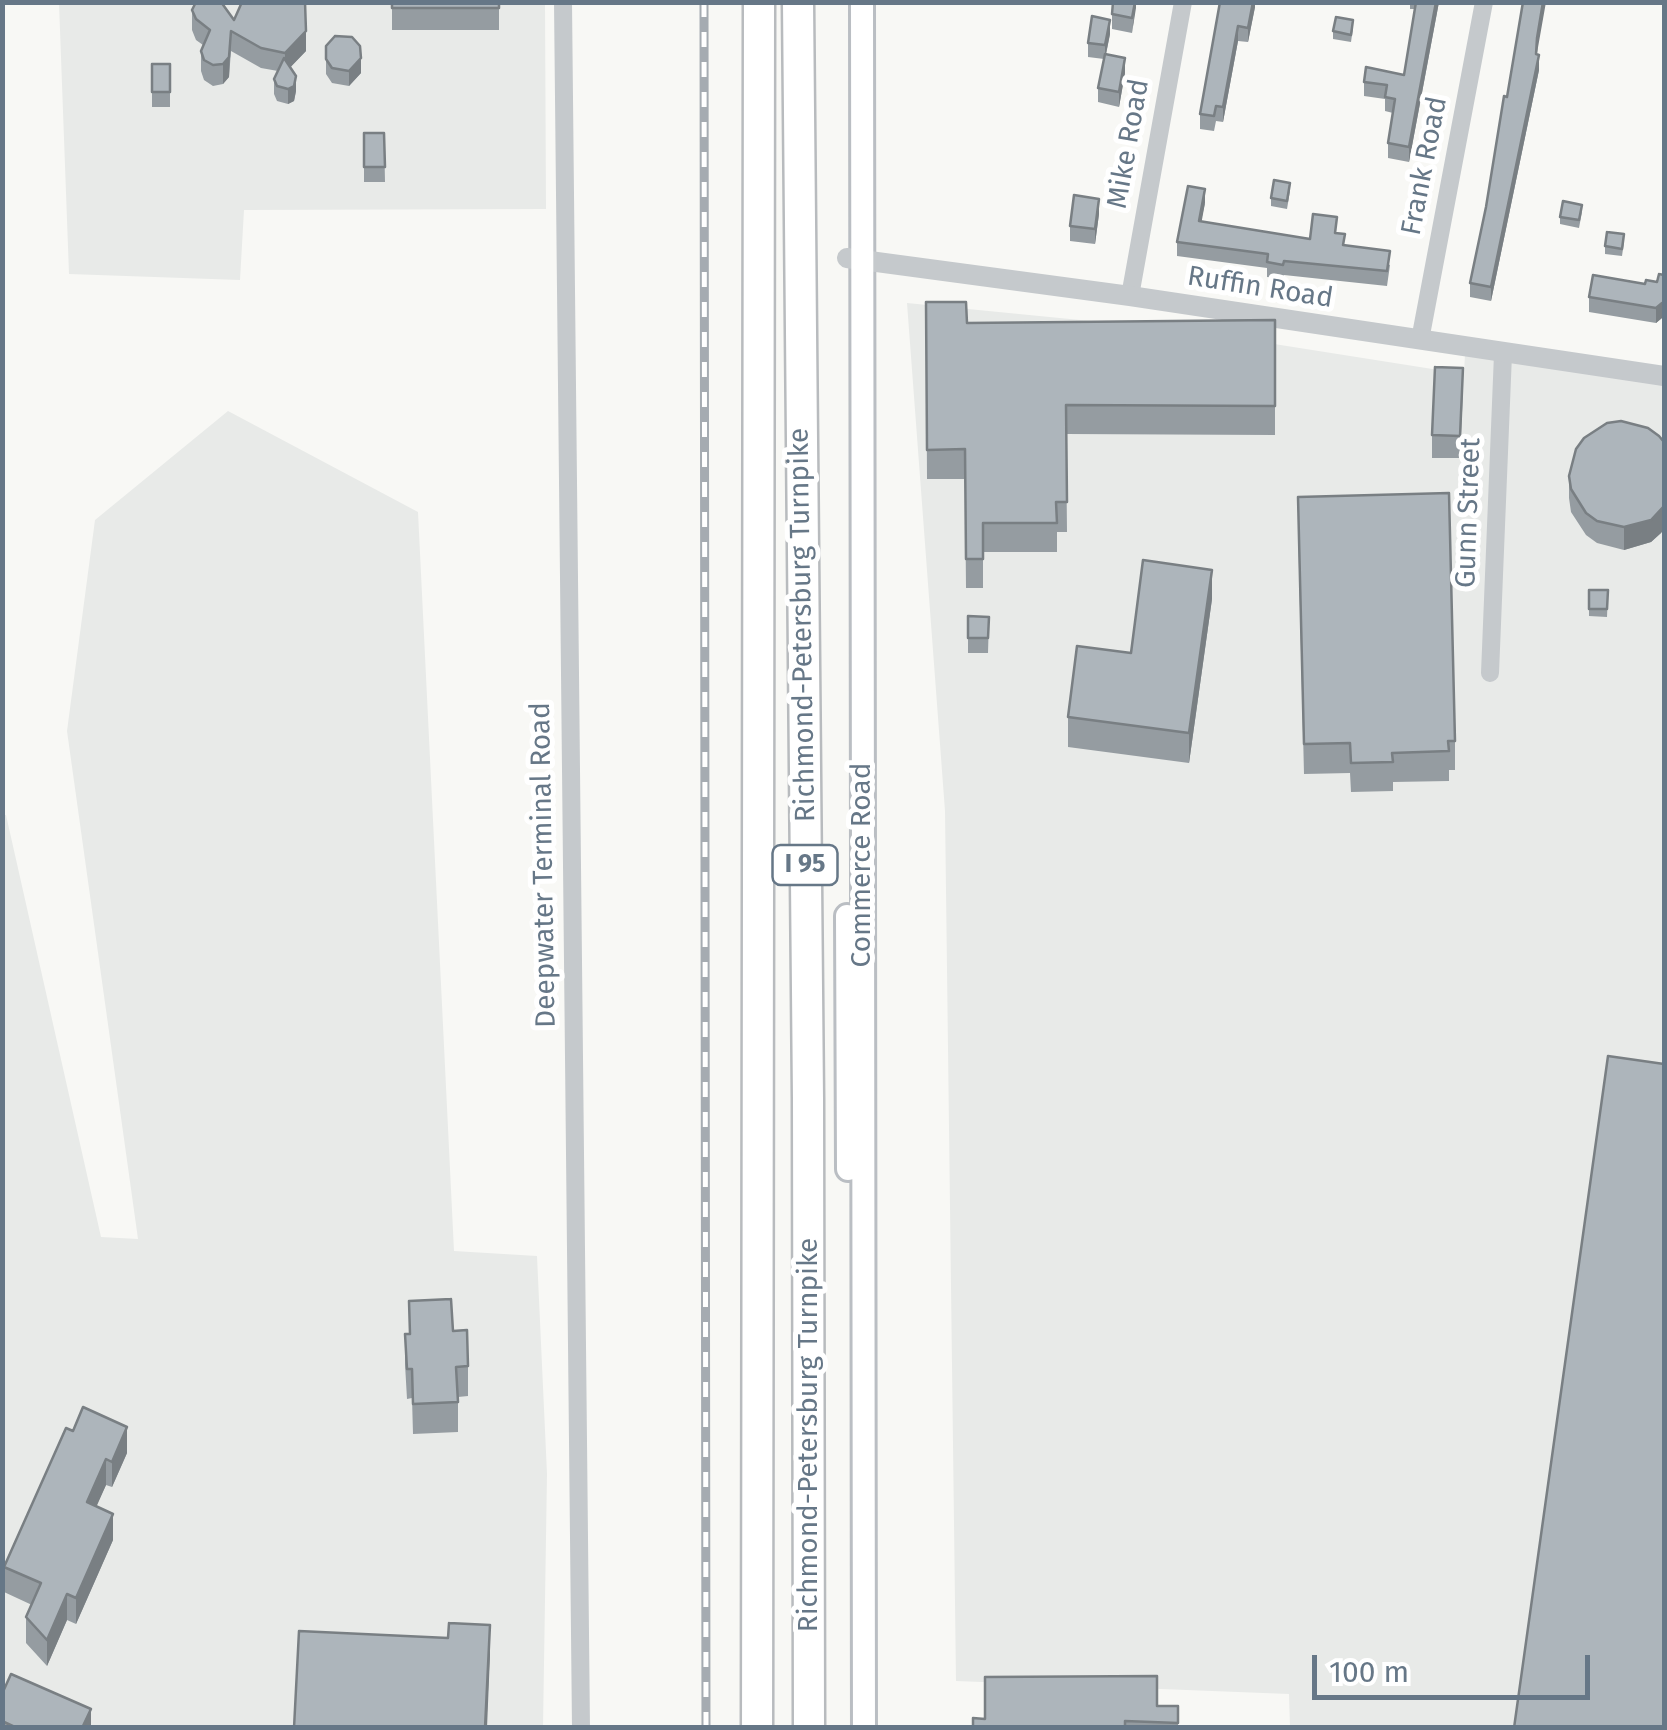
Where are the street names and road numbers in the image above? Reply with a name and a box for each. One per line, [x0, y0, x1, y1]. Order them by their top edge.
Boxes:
street label: Mike Road [1101, 77, 1157, 211]
street label: Frank Road [1395, 94, 1455, 238]
street label: Ruffin Road [1185, 260, 1335, 316]
street label: Richmond-Petersburg Turnpike [783, 427, 823, 823]
street label: Gunn Street [1450, 437, 1488, 589]
street label: Deepwater Terminal Road [524, 702, 564, 1028]
street label: Commerce Road [845, 763, 879, 967]
road number: I 95 [772, 845, 838, 885]
street label: Richmond-Petersburg Turnpike [792, 1238, 826, 1632]

